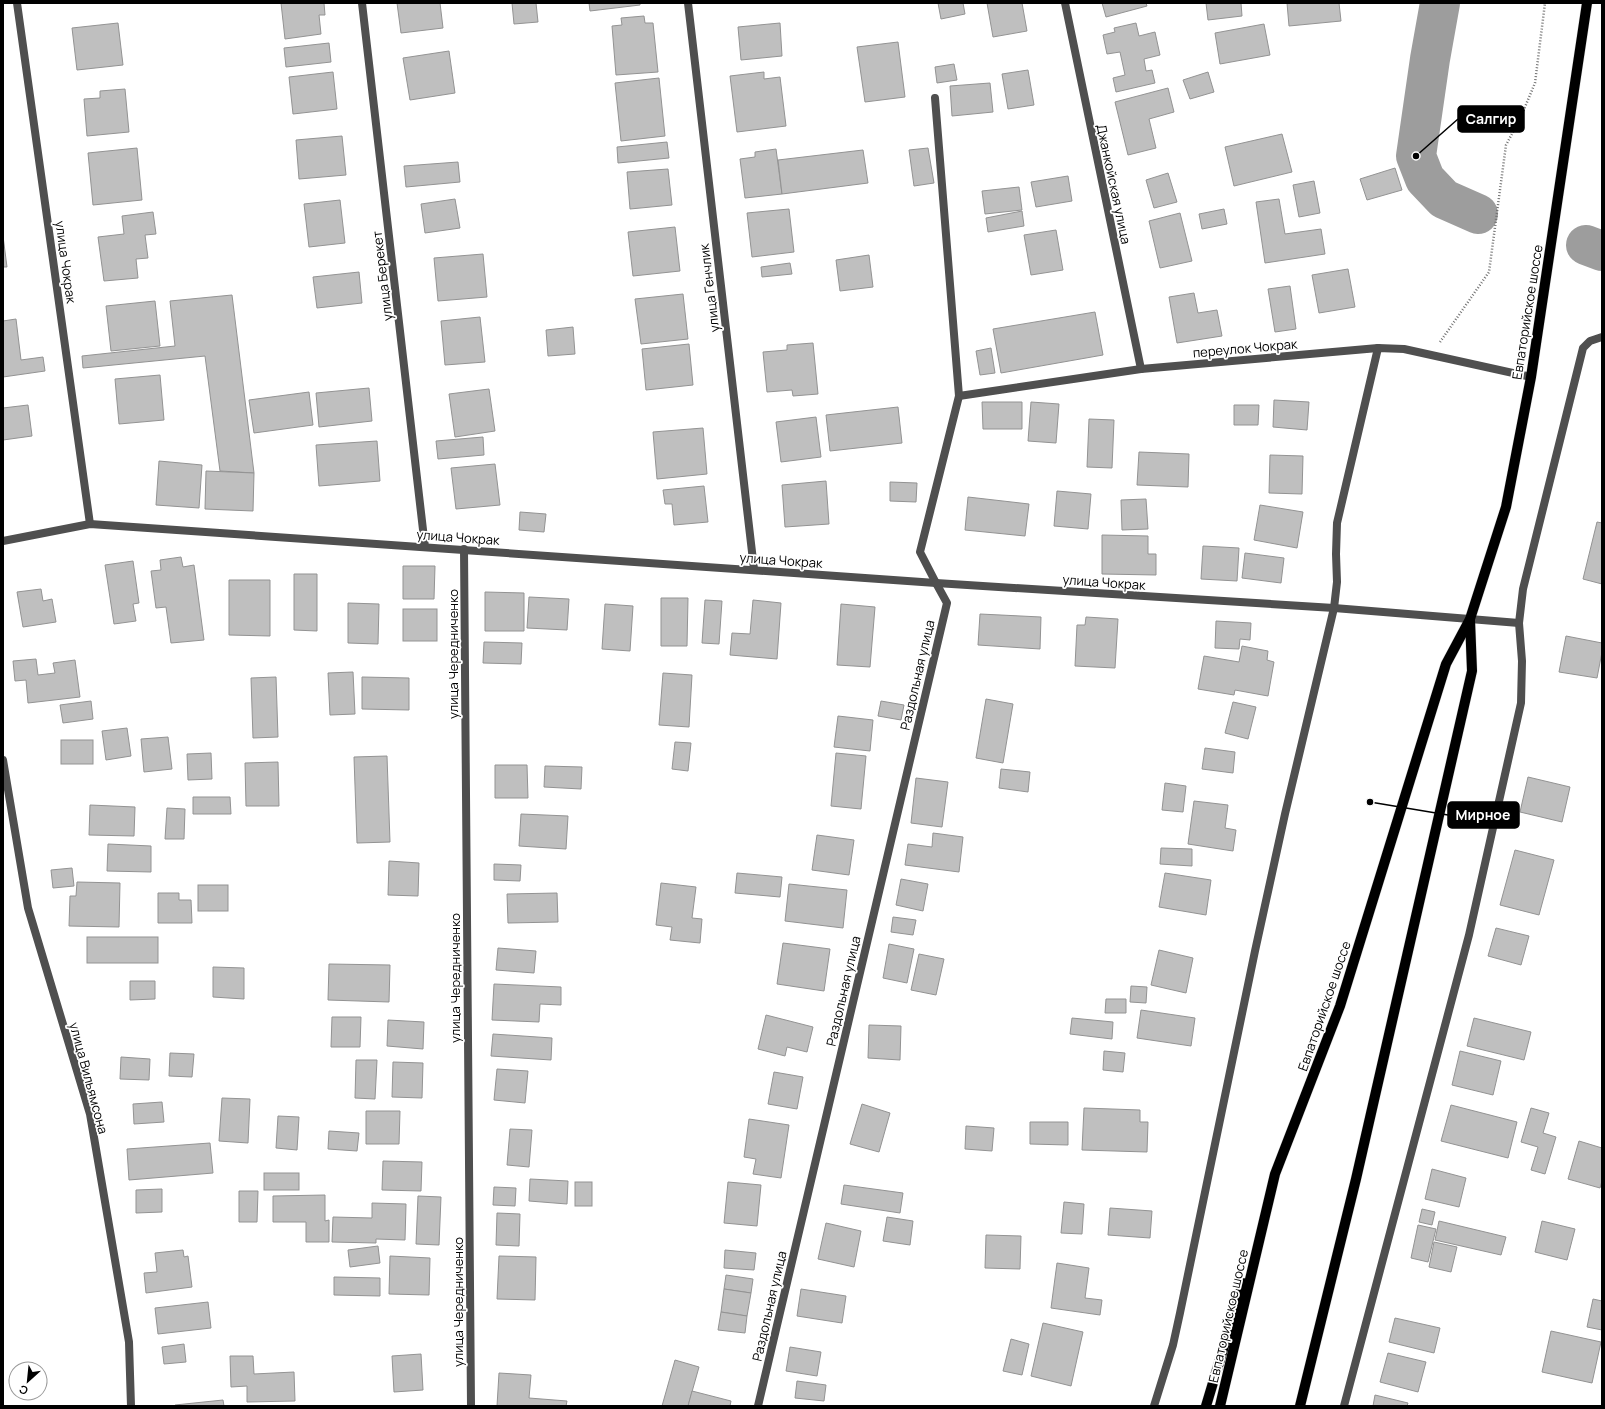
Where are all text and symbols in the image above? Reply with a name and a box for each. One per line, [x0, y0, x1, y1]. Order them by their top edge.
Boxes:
callout: Салгир [1458, 106, 1524, 132]
text: Салгир [1466, 109, 1517, 128]
street label: Джанкойская улица [1093, 122, 1135, 246]
street label: улица Чокрак [51, 220, 81, 305]
street label: улица Берекет [368, 230, 396, 322]
street label: улица Генчлик [695, 242, 723, 333]
street label: Евпаторийское шоссе [1507, 243, 1547, 381]
street label: переулок Чокрак [1192, 334, 1299, 362]
street label: улица Чокрак [416, 525, 501, 549]
street label: улица Чокрак [739, 548, 824, 572]
street label: улица Чокрак [1062, 570, 1147, 594]
street label: улица Чередниченко [444, 589, 462, 719]
street label: Раздольная улица [896, 618, 938, 732]
callout: Мирное [1448, 802, 1519, 828]
text: Мирное [1456, 805, 1510, 824]
street label: улица Чередниченко [446, 913, 464, 1043]
street label: Раздольная улица [822, 934, 864, 1048]
street label: Евпаторийское шоссе [1293, 938, 1355, 1073]
street label: улица Вильямсона [65, 1020, 113, 1136]
street label: улица Чередниченко [449, 1237, 467, 1367]
street label: Евпаторийское шоссе [1204, 1247, 1252, 1384]
street label: Раздольная улица [748, 1249, 790, 1363]
north arrow [8, 1361, 48, 1401]
text: С [16, 1382, 30, 1399]

